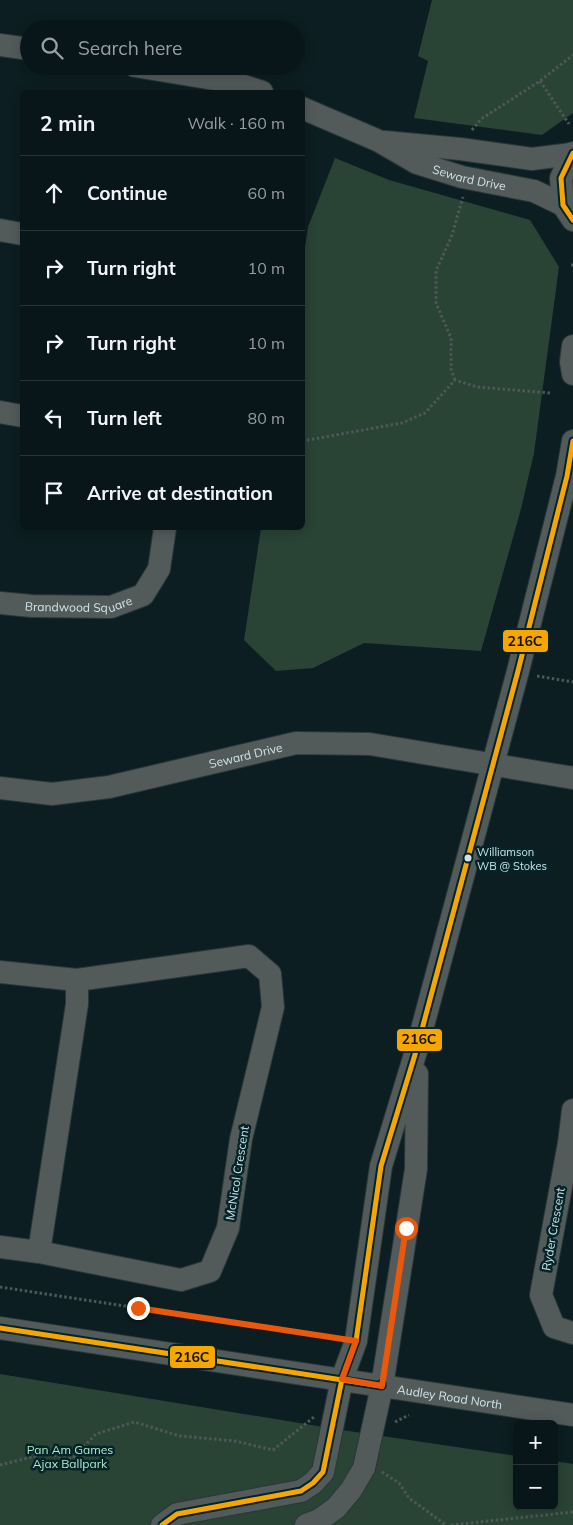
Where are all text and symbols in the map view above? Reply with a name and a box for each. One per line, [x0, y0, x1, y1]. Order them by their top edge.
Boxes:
search box [20, 20, 305, 75]
icon: search [38, 34, 66, 62]
text: Search here [78, 36, 182, 60]
text: 2 min [40, 110, 95, 136]
text: Walk · 160 m [187, 113, 285, 133]
street label: Seward Drive [431, 161, 507, 193]
icon: ahead [40, 179, 68, 207]
text: Continue [87, 181, 167, 205]
text: 60 m [248, 183, 285, 203]
icon: right [40, 254, 68, 282]
text: Turn right [87, 256, 176, 280]
text: 10 m [248, 258, 285, 278]
icon: right [40, 329, 68, 357]
text: Turn right [87, 331, 176, 355]
text: 10 m [248, 333, 285, 353]
icon: left [40, 404, 68, 432]
text: Turn left [87, 406, 162, 430]
text: 80 m [248, 408, 285, 428]
icon: arrive [40, 479, 68, 507]
text: Arrive at destination [87, 481, 273, 505]
street label: Brandwood Square [24, 592, 134, 615]
line badge: 216C [502, 629, 549, 653]
text: 216C [508, 632, 542, 650]
street label: Seward Drive [207, 739, 284, 771]
place label: Williamson WB @ Stokes [477, 845, 547, 873]
marker: Williamson WB @ Stokes [463, 853, 473, 863]
line badge: 216C [396, 1028, 443, 1052]
text: 216C [402, 1030, 436, 1048]
street label: McNicol Crescent [222, 1125, 252, 1221]
street label: Ryder Crescent [538, 1186, 568, 1272]
route start [395, 1217, 418, 1240]
route end [127, 1297, 150, 1320]
line badge: 216C [169, 1345, 216, 1369]
text: 216C [175, 1348, 209, 1366]
street label: Audley Road North [396, 1381, 503, 1412]
map controls [513, 1420, 558, 1510]
button: + [513, 1420, 558, 1465]
park label: Pan Am Games Ajax Ballpark [27, 1442, 113, 1471]
button: − [513, 1465, 558, 1510]

